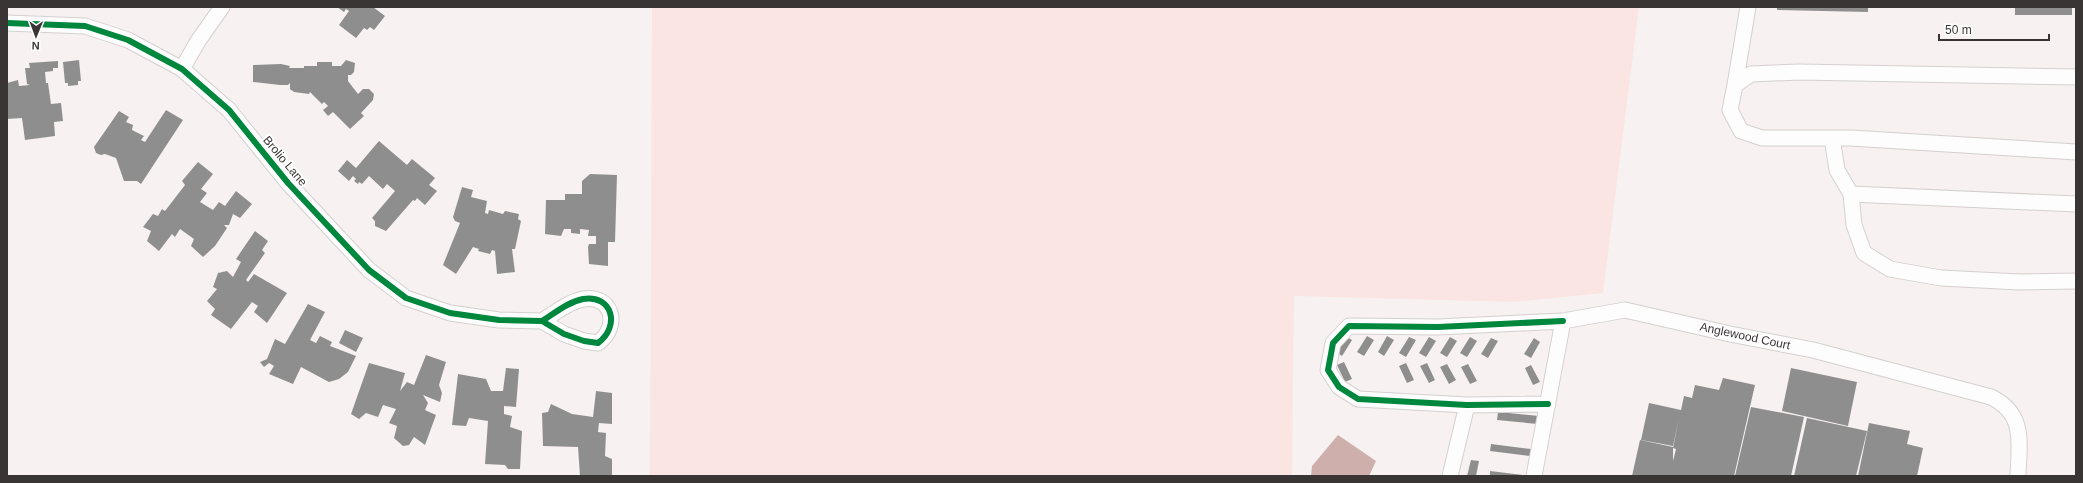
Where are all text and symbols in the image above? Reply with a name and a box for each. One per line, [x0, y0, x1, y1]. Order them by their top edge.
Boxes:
north arrow [16, 16, 56, 56]
scale bar [1939, 16, 2049, 42]
text: 50 m [1945, 23, 1972, 37]
text: N [32, 40, 40, 52]
street label: Brolio Lane [260, 133, 310, 189]
street label: Anglewood Court [1699, 320, 1792, 353]

